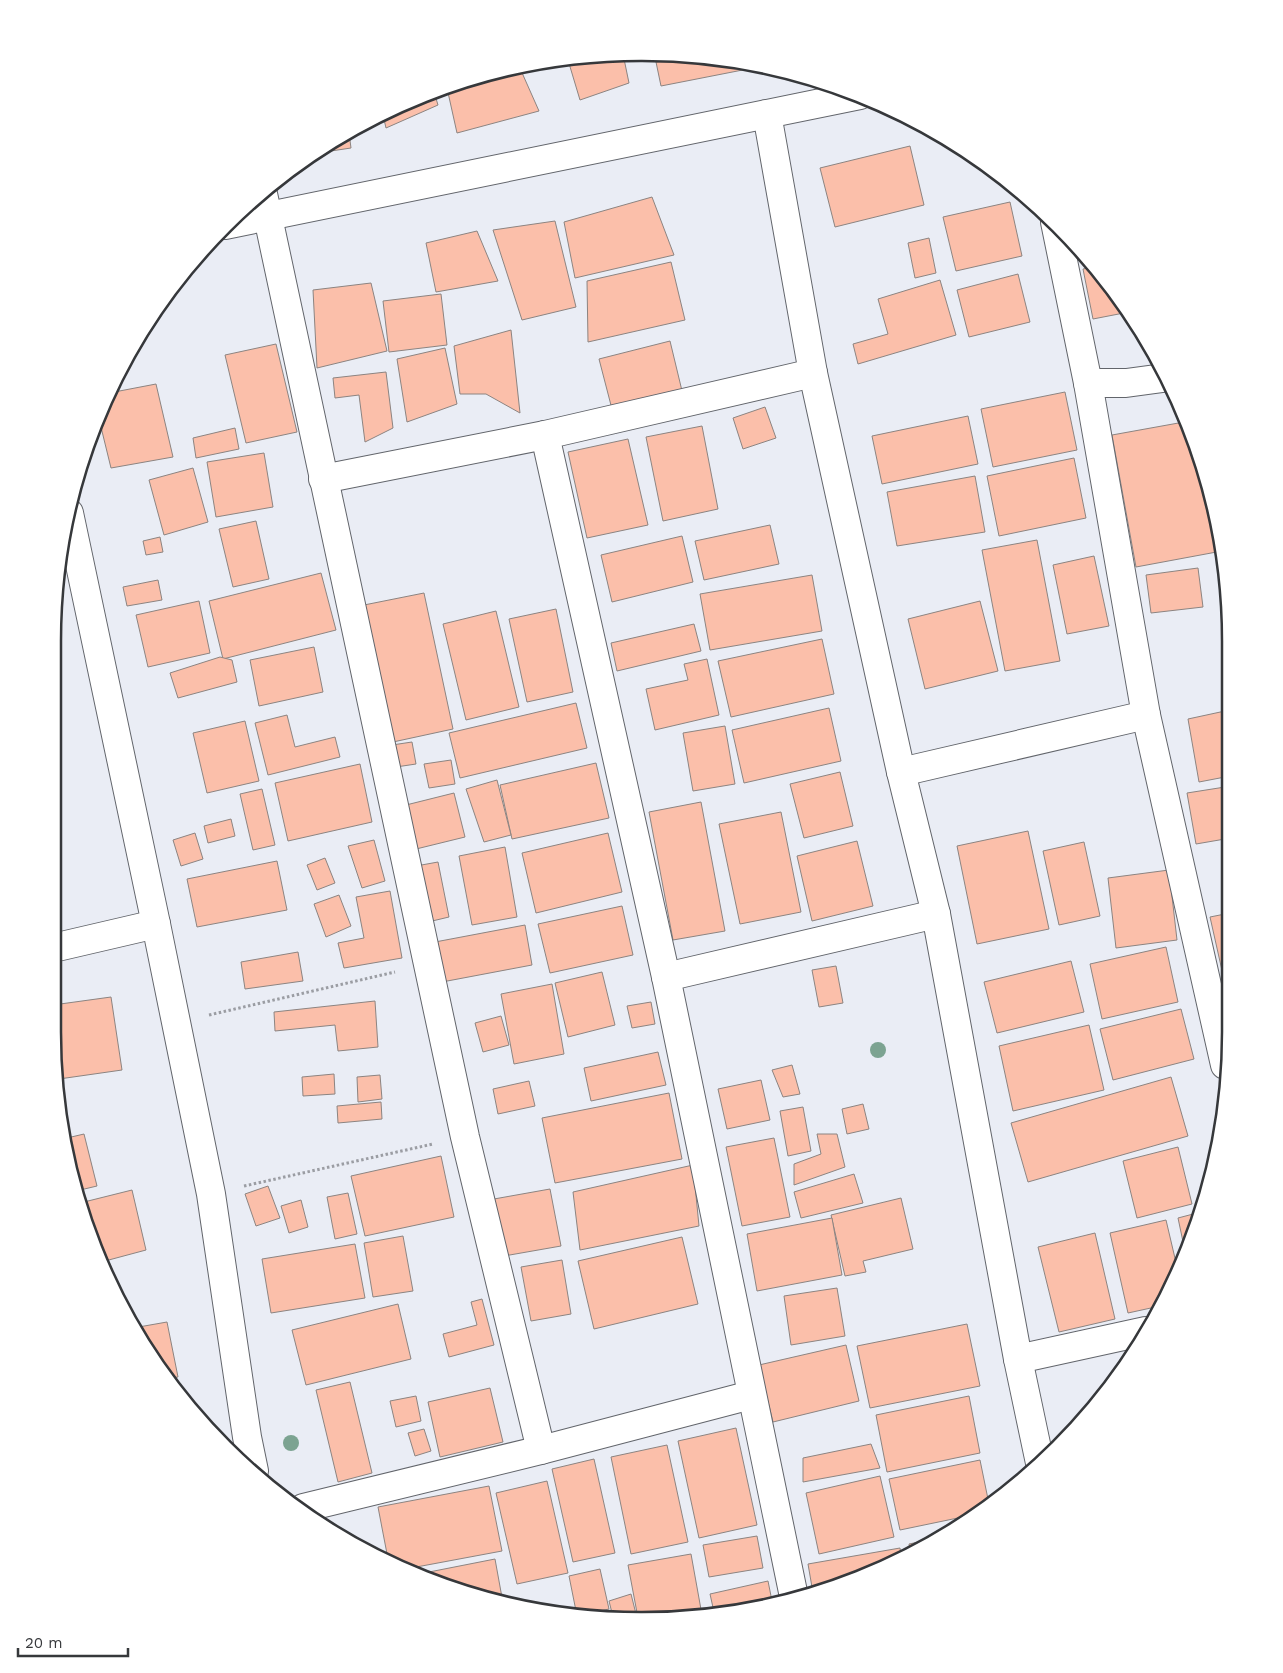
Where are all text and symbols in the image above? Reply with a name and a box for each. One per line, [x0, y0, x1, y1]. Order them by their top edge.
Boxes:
scale bar [18, 1626, 128, 1658]
text: 20 m [25, 1634, 63, 1652]

